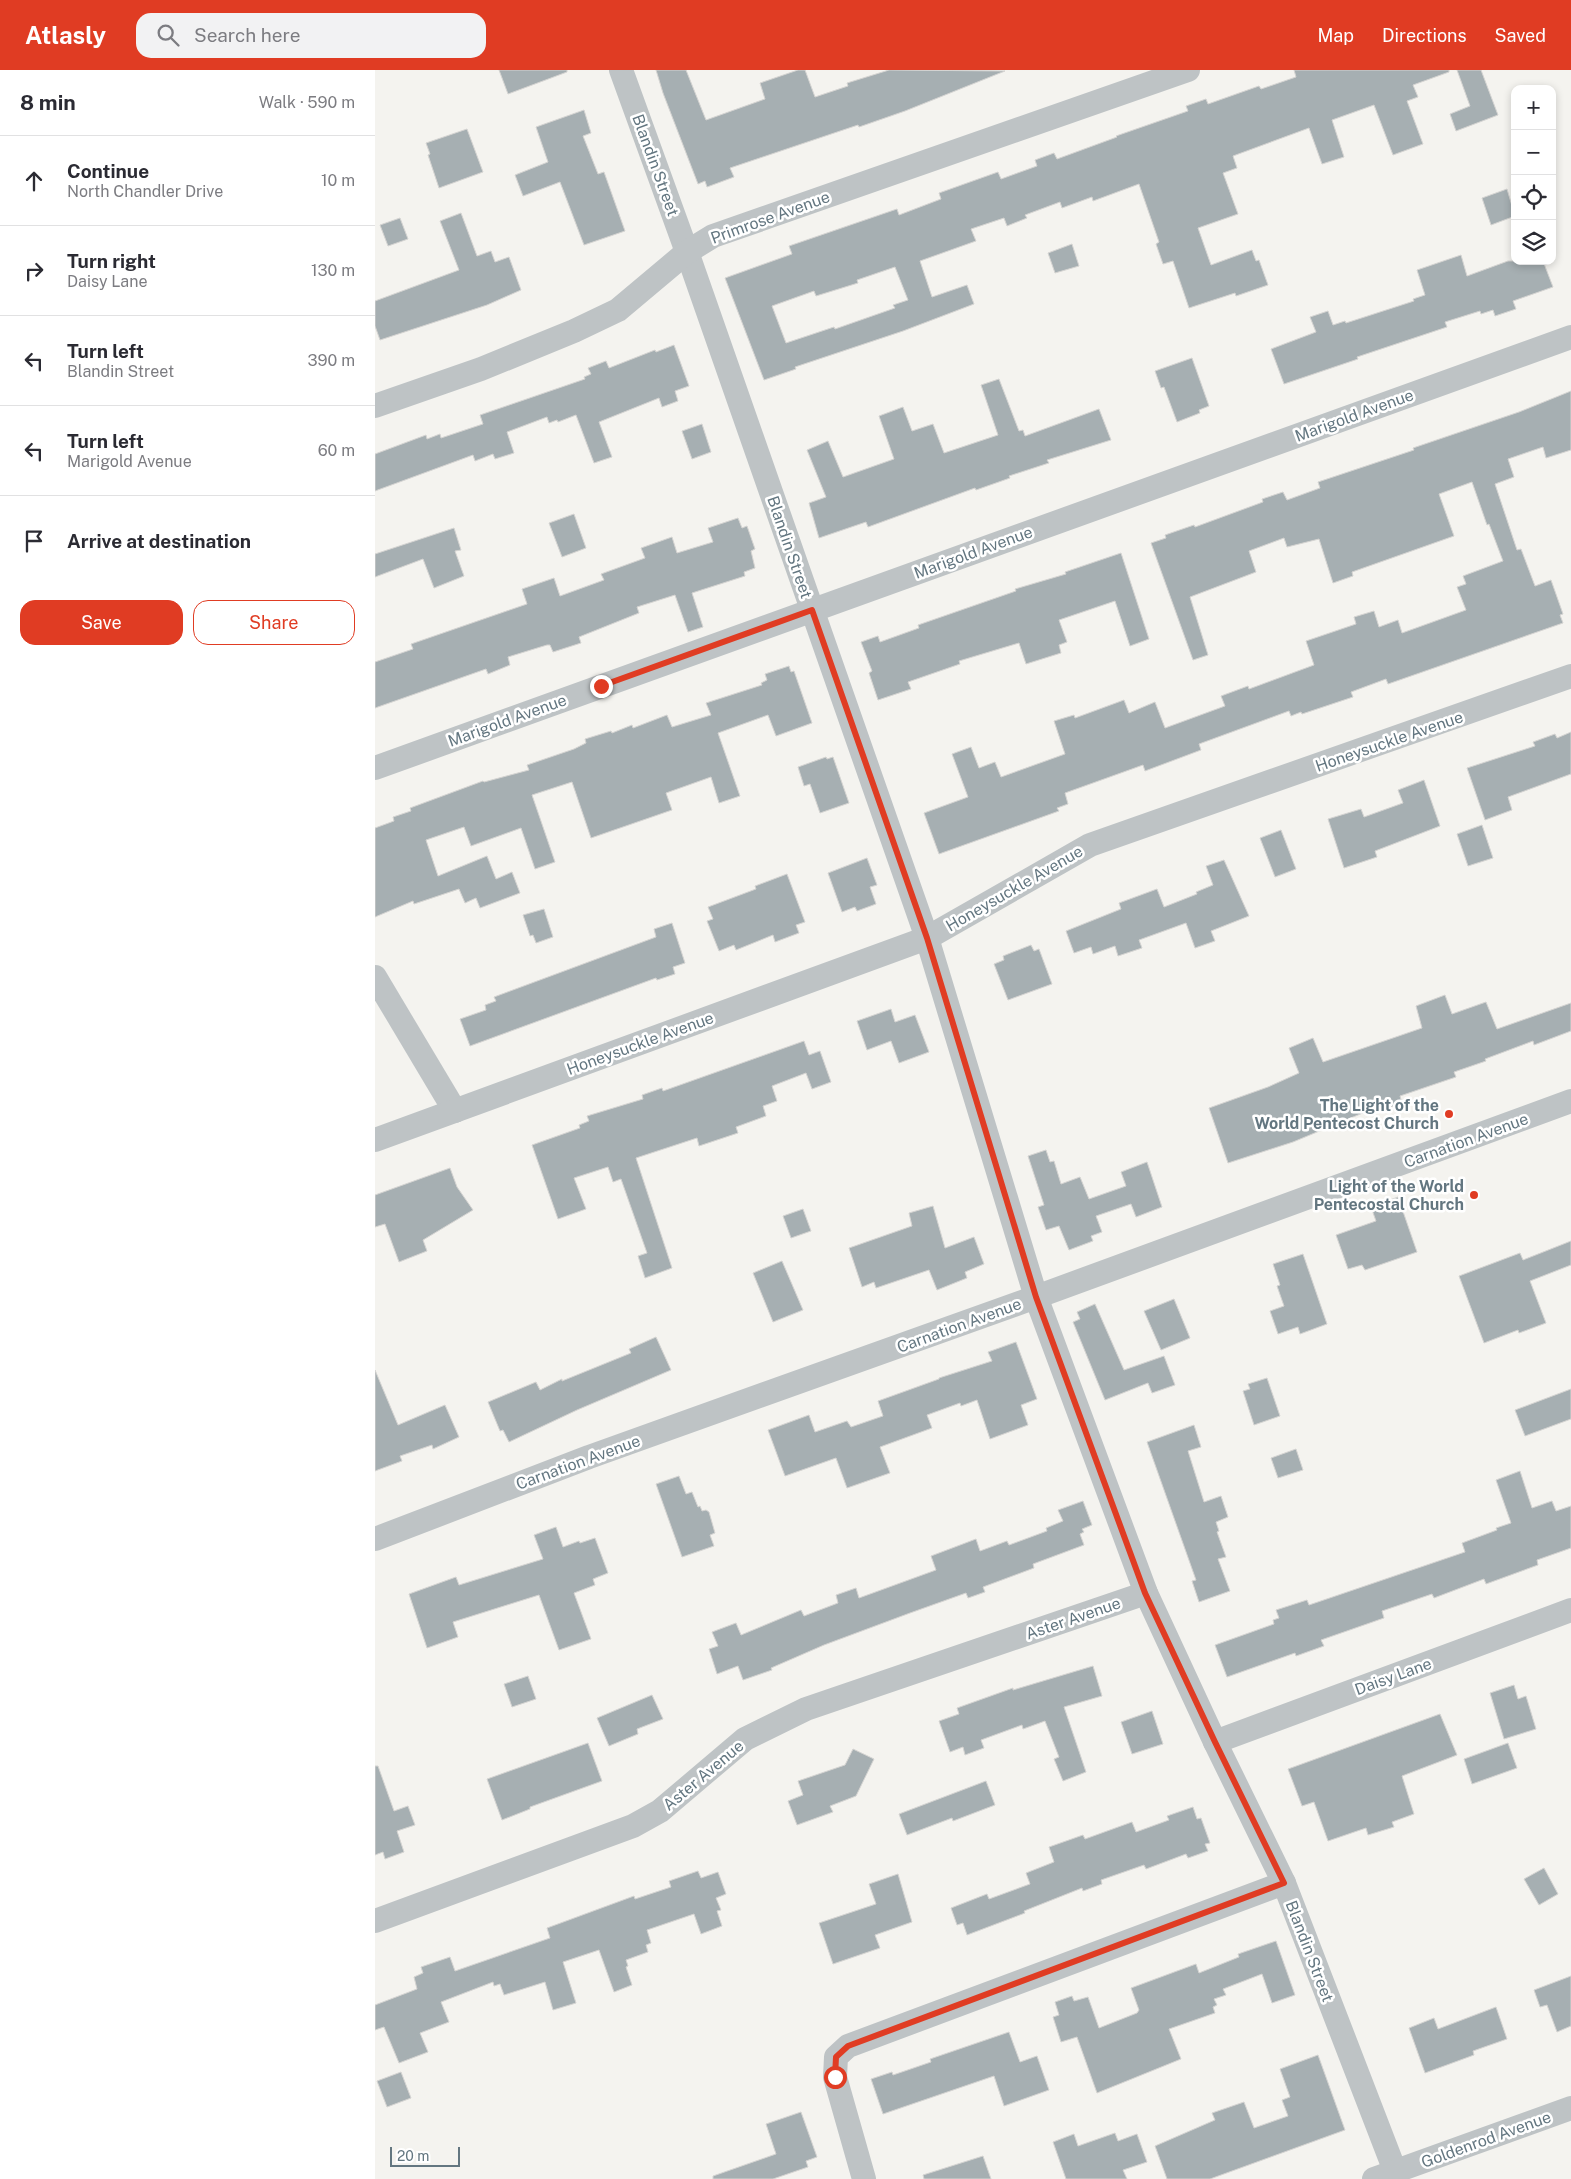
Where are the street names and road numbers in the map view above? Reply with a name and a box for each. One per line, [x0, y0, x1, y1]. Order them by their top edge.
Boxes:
street label: Blandin Street [628, 112, 683, 219]
street label: Primrose Avenue [708, 187, 832, 248]
street label: Marigold Avenue [1292, 385, 1416, 446]
street label: Blandin Street [763, 493, 816, 601]
street label: Marigold Avenue [911, 522, 1035, 583]
street label: Marigold Avenue [445, 690, 569, 751]
street label: Honeysuckle Avenue [1313, 707, 1466, 776]
street label: Honeysuckle Avenue [942, 841, 1086, 935]
street label: Honeysuckle Avenue [564, 1008, 716, 1079]
street label: Carnation Avenue [1401, 1109, 1531, 1172]
street label: Carnation Avenue [894, 1294, 1024, 1357]
street label: Carnation Avenue [513, 1431, 643, 1494]
street label: Aster Avenue [1023, 1593, 1123, 1644]
street label: Daisy Lane [1352, 1654, 1434, 1699]
street label: Aster Avenue [659, 1736, 747, 1815]
street label: Blandin Street [1281, 1898, 1338, 2005]
street label: Goldenrod Avenue [1419, 2107, 1554, 2172]

